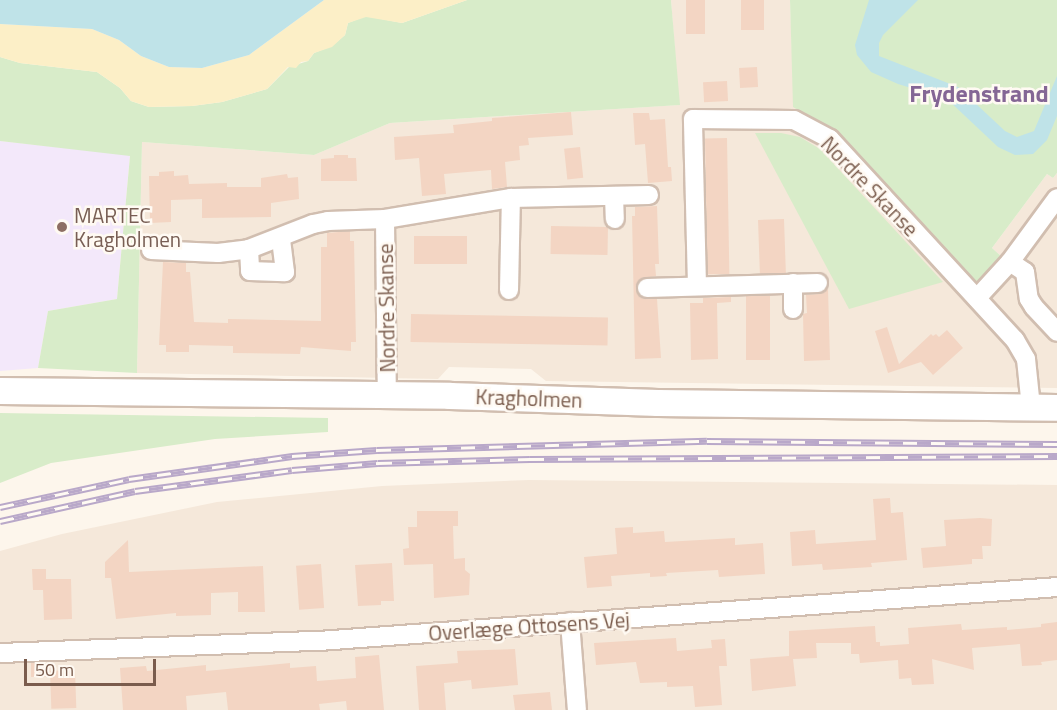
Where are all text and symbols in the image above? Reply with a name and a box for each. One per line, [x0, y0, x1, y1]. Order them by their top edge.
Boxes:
district label: Frydenstrand [909, 80, 1049, 108]
street label: Nordre Skanse [816, 131, 924, 241]
place label: MARTEC Kragholmen [74, 202, 181, 252]
marker: MARTEC Kragholmen [55, 220, 69, 234]
street label: Nordre Skanse [372, 243, 400, 373]
street label: Kragholmen [475, 384, 583, 412]
street label: Overlæge Ottosens Vej [427, 606, 631, 646]
scale bar [27, 647, 159, 685]
text: 50 m [35, 656, 74, 683]

